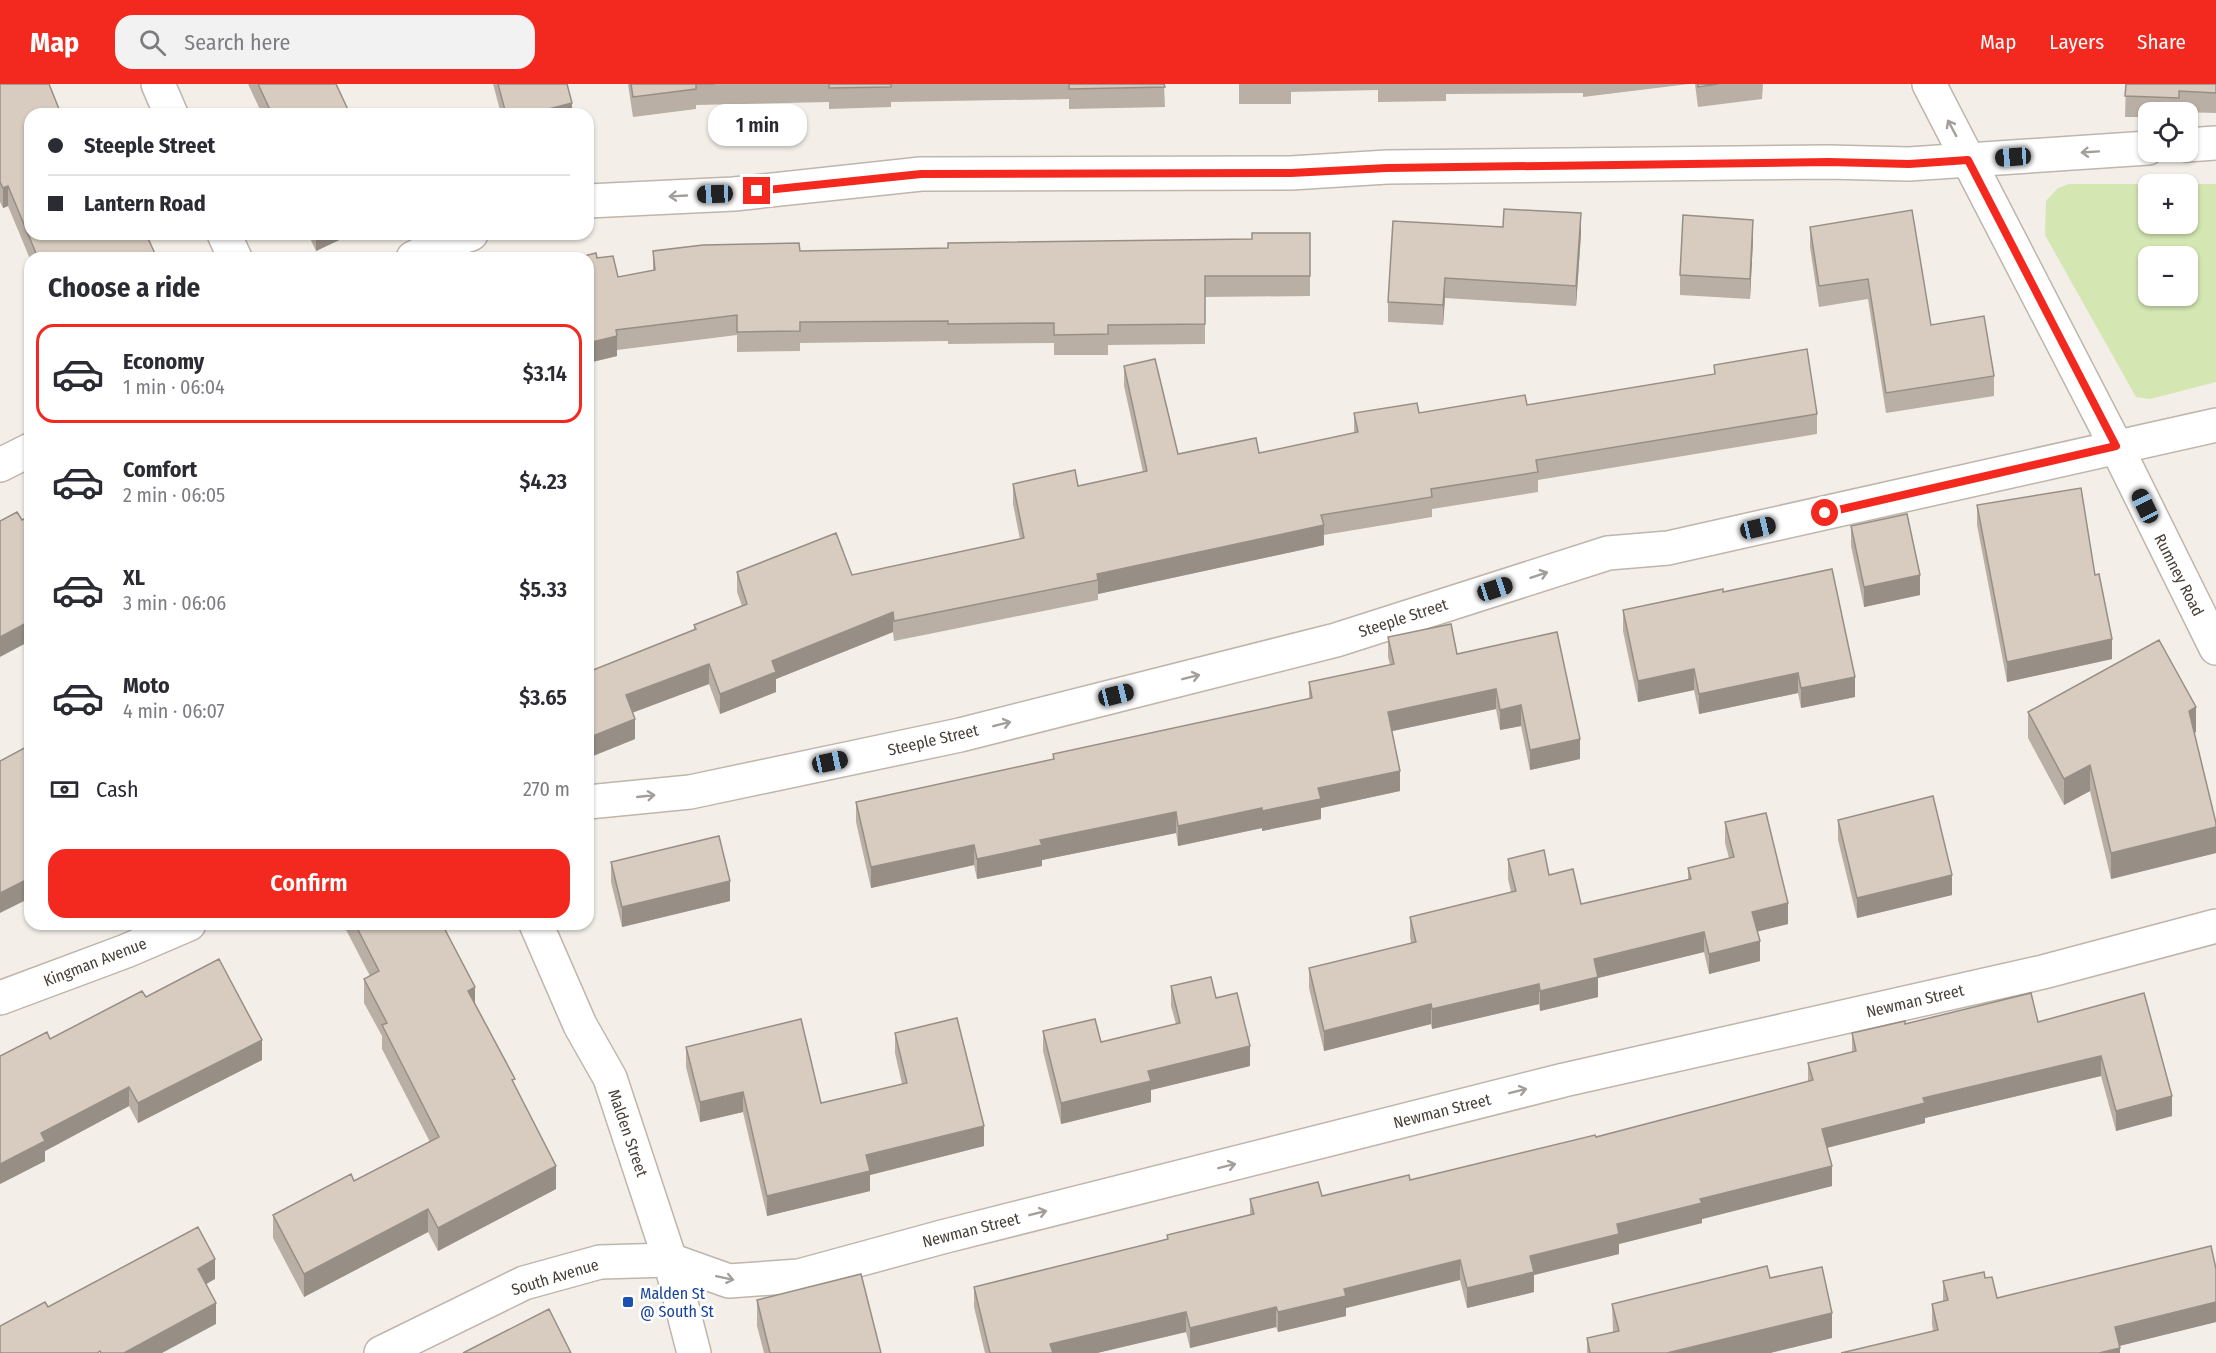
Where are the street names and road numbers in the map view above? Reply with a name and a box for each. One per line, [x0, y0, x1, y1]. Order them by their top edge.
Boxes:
street label: Rumney Road [2150, 531, 2208, 619]
street label: Steeple Street [1356, 594, 1451, 641]
street label: Steeple Street [886, 720, 981, 760]
street label: Kingman Avenue [41, 934, 149, 990]
street label: Newman Street [1864, 980, 1966, 1021]
street label: Malden Street [604, 1087, 652, 1180]
street label: Newman Street [1391, 1090, 1493, 1132]
street label: Newman Street [920, 1209, 1022, 1251]
street label: South Avenue [509, 1255, 601, 1299]

